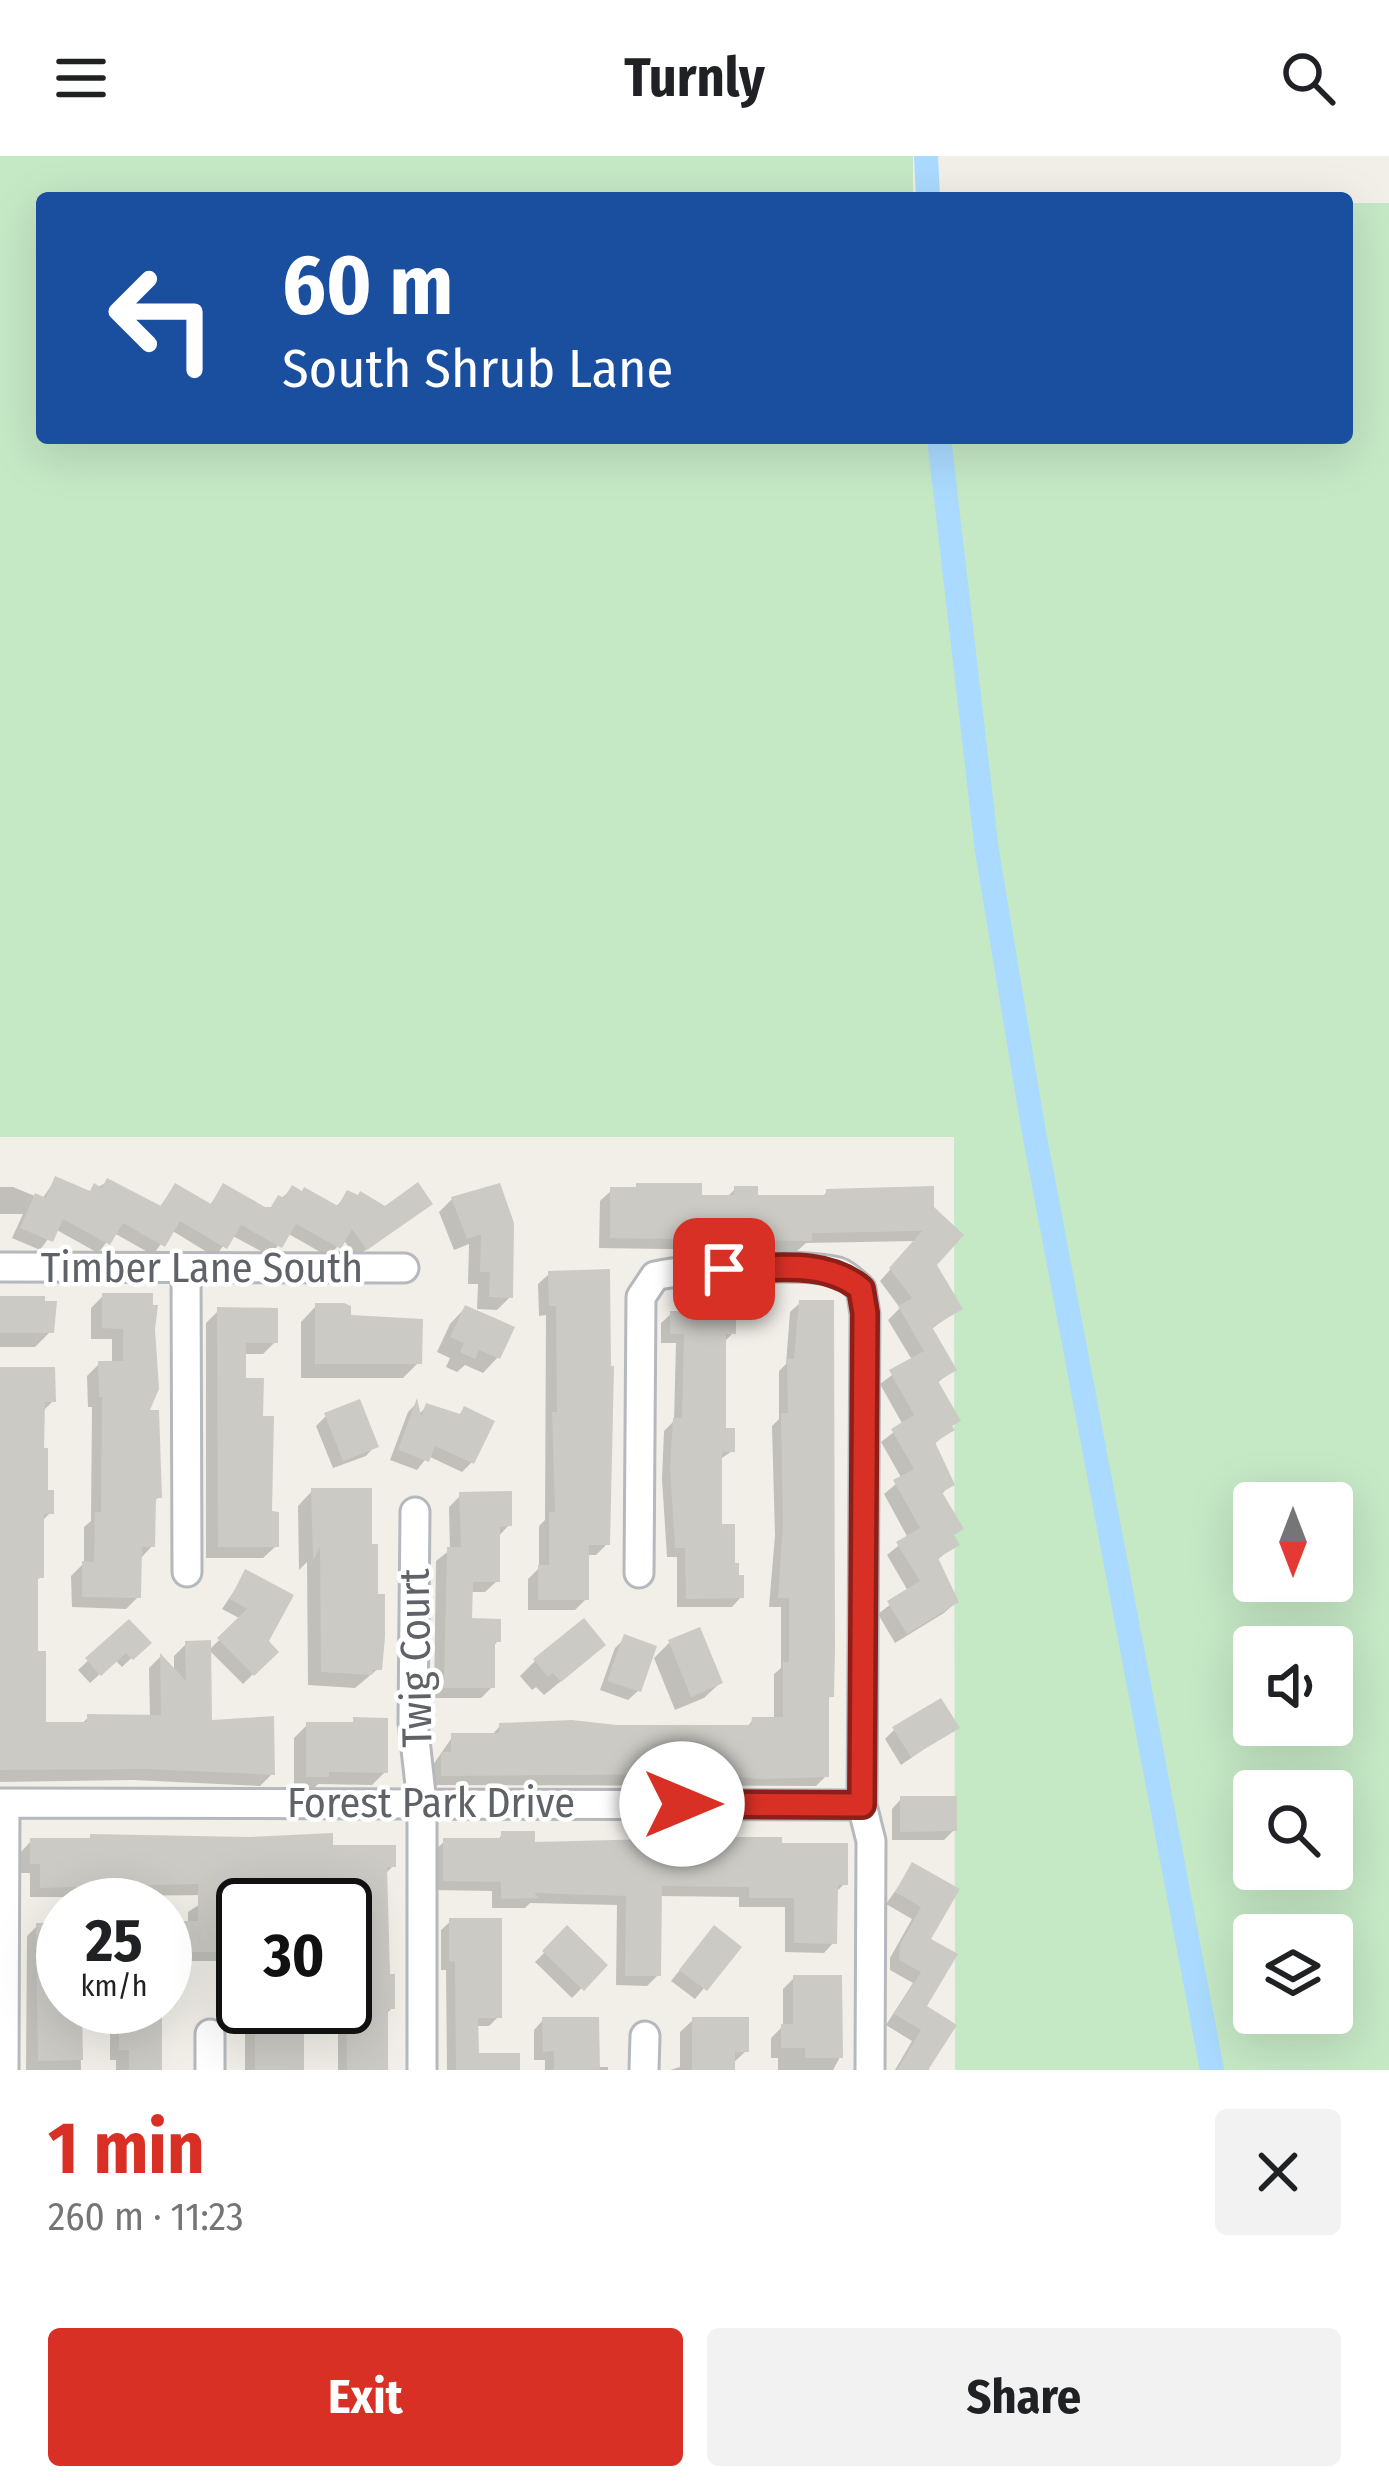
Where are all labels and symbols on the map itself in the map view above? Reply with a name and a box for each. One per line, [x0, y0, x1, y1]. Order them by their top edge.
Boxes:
pin [673, 1218, 775, 1320]
street label: Timber Lane South [41, 1243, 363, 1293]
north arrow [1233, 1482, 1353, 1602]
street label: Twig Court [389, 1568, 443, 1748]
position arrow [619, 1741, 745, 1867]
street label: Forest Park Drive [287, 1778, 575, 1828]
speed limit sign: 30 [216, 1878, 372, 2034]

